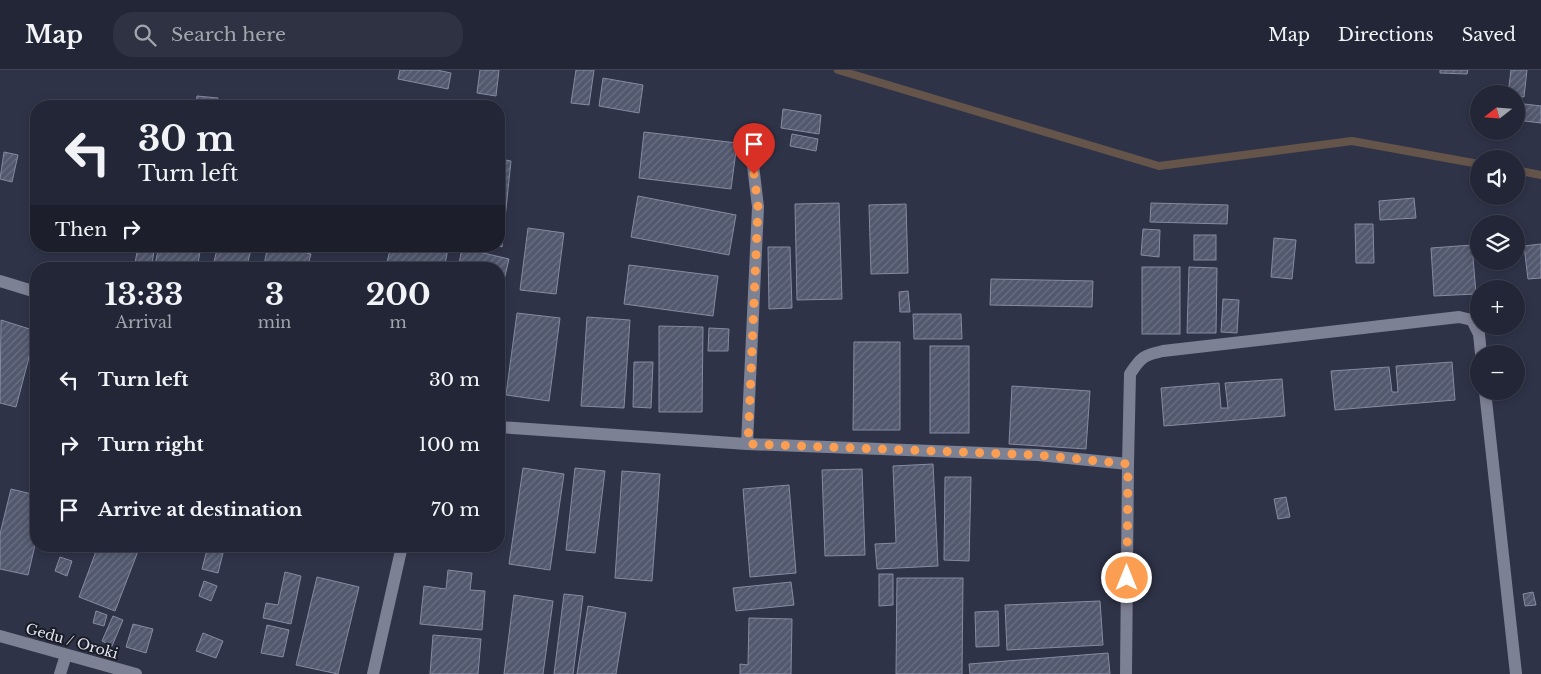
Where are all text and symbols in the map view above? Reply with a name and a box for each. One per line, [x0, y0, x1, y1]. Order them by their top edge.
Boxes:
search box [113, 12, 463, 57]
text: Map [25, 20, 83, 49]
icon: search [131, 21, 159, 49]
text: Search here [171, 23, 286, 46]
text: Map [1268, 24, 1310, 46]
text: Directions [1338, 24, 1434, 46]
text: Saved [1462, 24, 1516, 46]
north arrow [1470, 85, 1525, 140]
map controls [1470, 85, 1525, 400]
text: 30 m [138, 117, 235, 160]
icon: left [55, 120, 120, 185]
pin [733, 123, 775, 174]
icon: arrive [740, 130, 768, 158]
button: sound [1470, 150, 1525, 205]
text: Turn left [138, 160, 238, 187]
icon: right [117, 215, 145, 243]
button: layers [1470, 215, 1525, 270]
text: Then [55, 218, 107, 241]
text: 13:33 [104, 276, 183, 313]
text: 3 [265, 276, 284, 313]
text: 200 [366, 276, 431, 313]
button: + [1470, 280, 1525, 335]
text: Arrival [116, 312, 172, 332]
text: min [258, 312, 291, 332]
text: m [390, 312, 407, 332]
button: − [1470, 345, 1525, 400]
icon: left [55, 366, 83, 394]
text: Turn left [98, 368, 189, 391]
text: 30 m [429, 368, 480, 391]
icon: right [55, 431, 83, 459]
text: Turn right [98, 433, 204, 456]
text: 100 m [419, 433, 480, 456]
icon: arrive [55, 496, 83, 524]
text: Arrive at destination [98, 498, 302, 521]
text: 70 m [431, 498, 480, 521]
position arrow [1100, 551, 1152, 603]
street label: Gedu / Oroki [24, 619, 120, 663]

